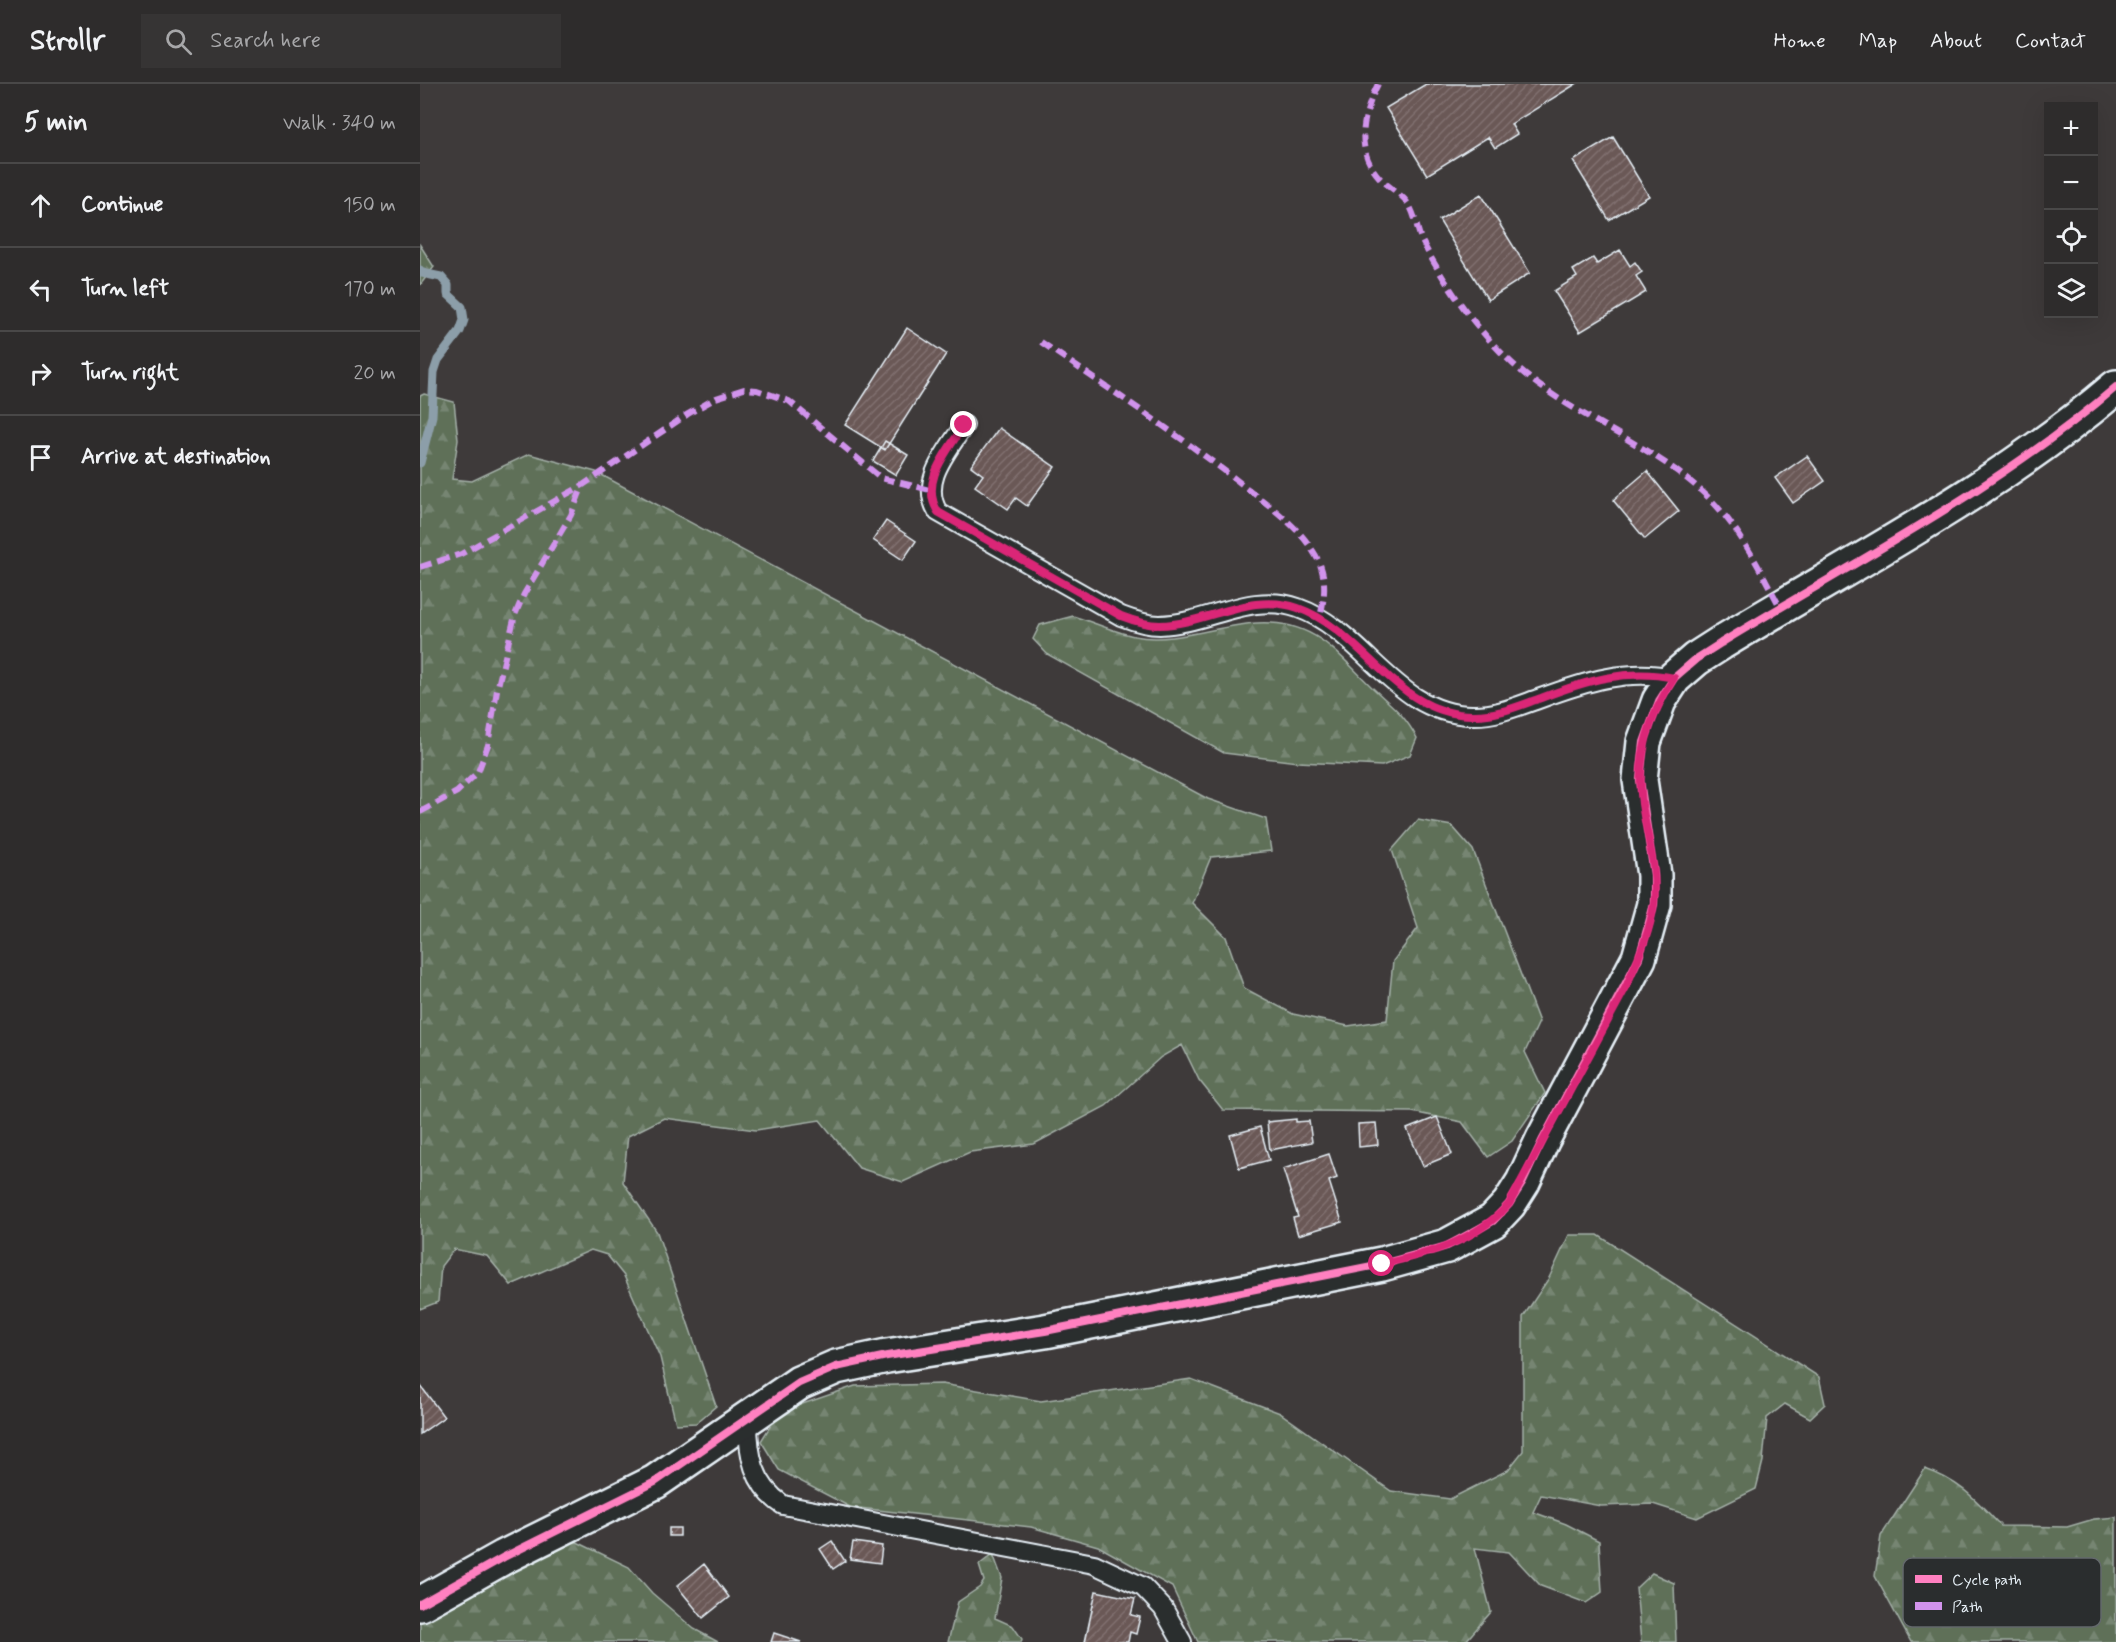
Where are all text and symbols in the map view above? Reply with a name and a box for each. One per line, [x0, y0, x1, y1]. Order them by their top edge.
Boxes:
search box [141, 14, 561, 68]
text: Strollr [30, 23, 105, 60]
icon: search [162, 25, 195, 58]
text: Search here [210, 27, 321, 55]
text: Home [1774, 27, 1826, 55]
text: Map [1859, 27, 1897, 55]
text: About [1930, 27, 1982, 55]
text: Contact [2015, 27, 2086, 55]
map controls [2044, 102, 2098, 318]
button: + [2044, 102, 2098, 156]
text: 5 min [24, 106, 88, 140]
text: Walk · 340 m [283, 110, 396, 137]
button: − [2044, 156, 2098, 210]
icon: ahead [24, 189, 57, 222]
text: Continue [81, 191, 163, 219]
text: 150 m [343, 192, 396, 219]
button: locate [2044, 210, 2098, 264]
button: layers [2044, 264, 2098, 318]
icon: left [24, 273, 57, 306]
text: Turn left [81, 275, 169, 303]
text: 170 m [344, 276, 396, 303]
icon: right [24, 357, 57, 390]
text: Turn right [81, 359, 179, 387]
text: 20 m [353, 360, 396, 387]
route end [950, 411, 976, 437]
icon: arrive [24, 441, 57, 474]
text: Arrive at destination [81, 443, 271, 471]
route start [1368, 1250, 1394, 1276]
legend [1903, 1558, 2101, 1627]
text: Cycle path [1952, 1570, 2022, 1591]
text: Path [1952, 1597, 1983, 1618]

